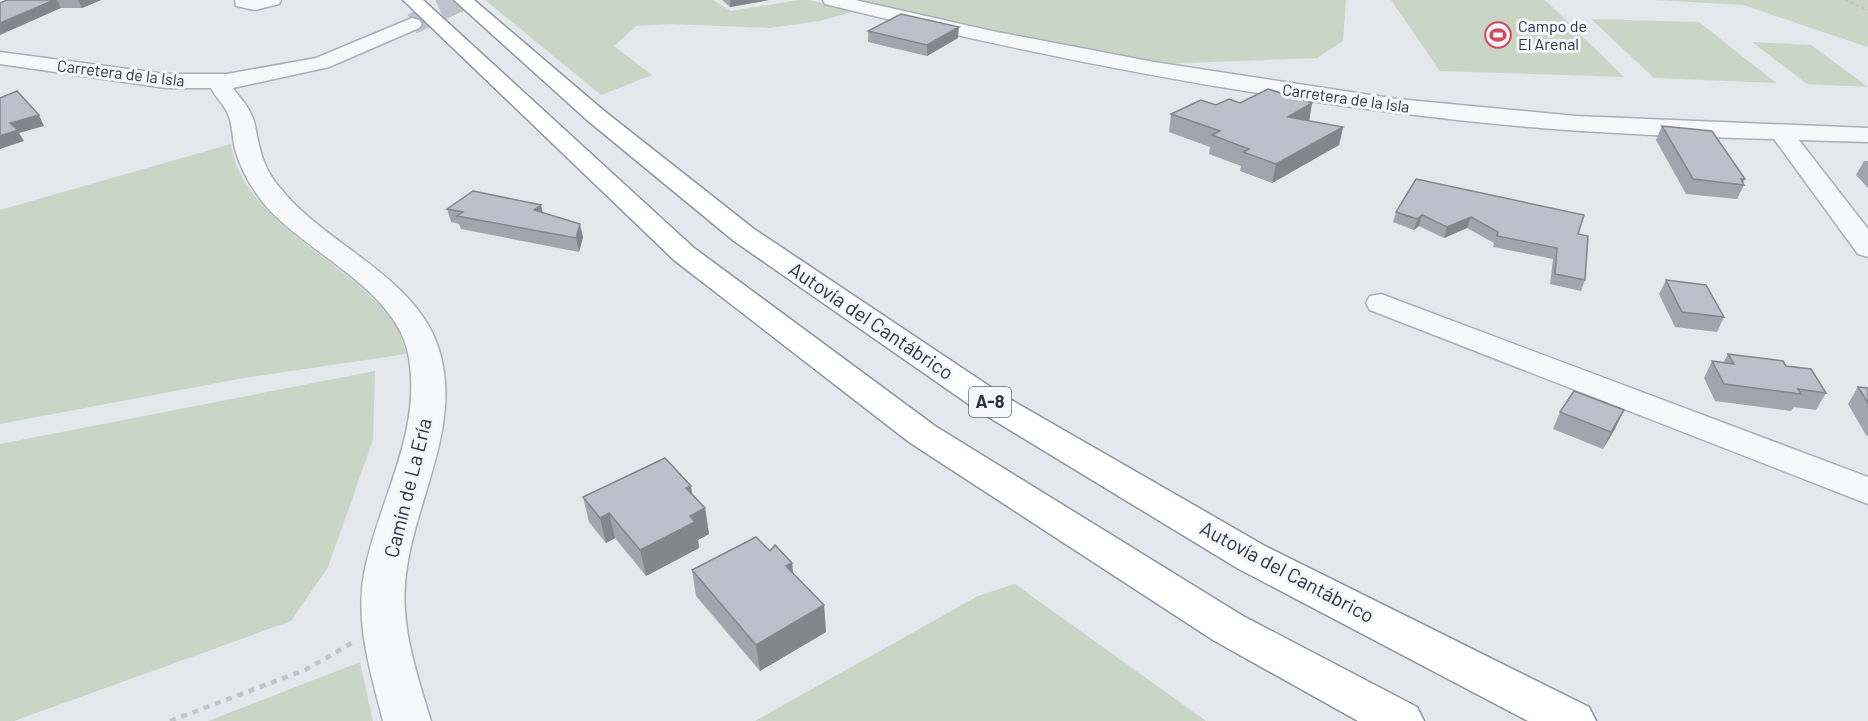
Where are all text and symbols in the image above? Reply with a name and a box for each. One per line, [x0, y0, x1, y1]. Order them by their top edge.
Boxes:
place label: Campo de El Arenal [1518, 16, 1587, 53]
sports icon: Campo de El Arenal [1483, 20, 1513, 50]
street label: Carretera de la Isla [56, 55, 186, 90]
street label: Carretera de la Isla [1281, 79, 1411, 116]
street label: Autovía del Cantábrico [785, 256, 958, 384]
road number: A-8 [969, 387, 1011, 417]
street label: Camín de La Ería [378, 416, 436, 560]
street label: Autovía del Cantábrico [1196, 515, 1379, 627]

